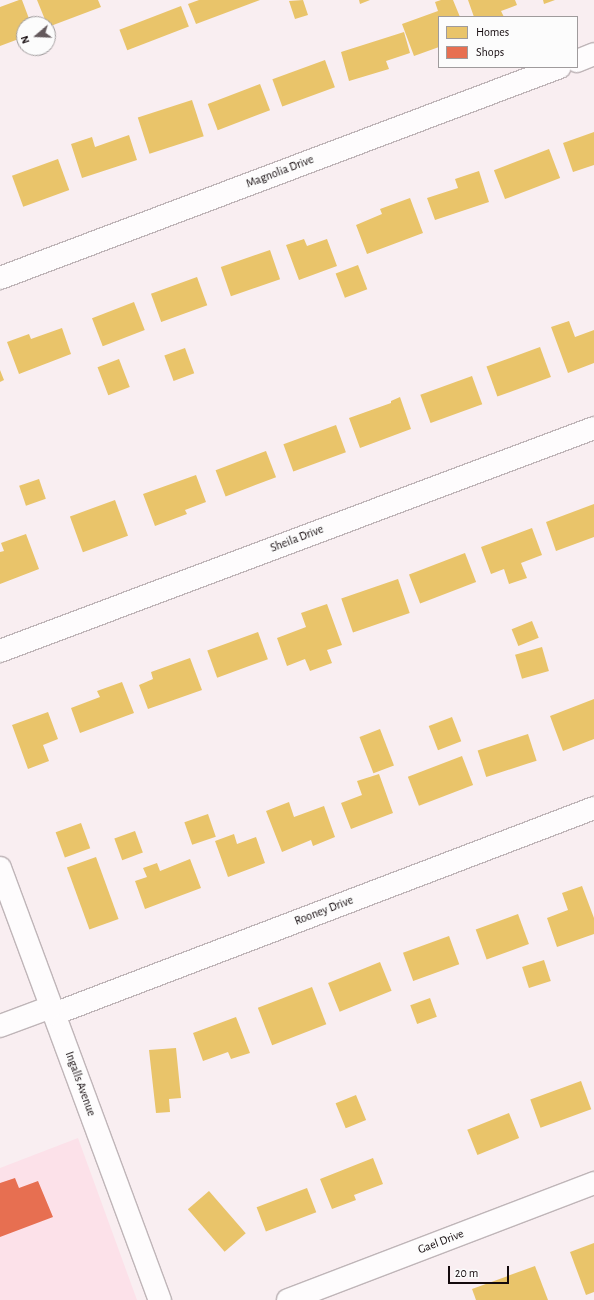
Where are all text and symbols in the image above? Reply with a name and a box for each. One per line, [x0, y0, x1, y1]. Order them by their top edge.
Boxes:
north arrow [16, 16, 56, 56]
legend [438, 16, 578, 68]
text: Homes [476, 26, 509, 38]
text: N [19, 34, 32, 45]
text: Shops [476, 46, 504, 58]
street label: Magnolia Drive [244, 153, 316, 191]
street label: Sheila Drive [268, 522, 326, 556]
street label: Rooney Drive [293, 893, 355, 929]
street label: Ingalls Avenue [62, 1050, 98, 1118]
street label: Gael Drive [416, 1227, 466, 1257]
scale bar [450, 1258, 511, 1284]
text: 20 m [455, 1267, 478, 1279]

